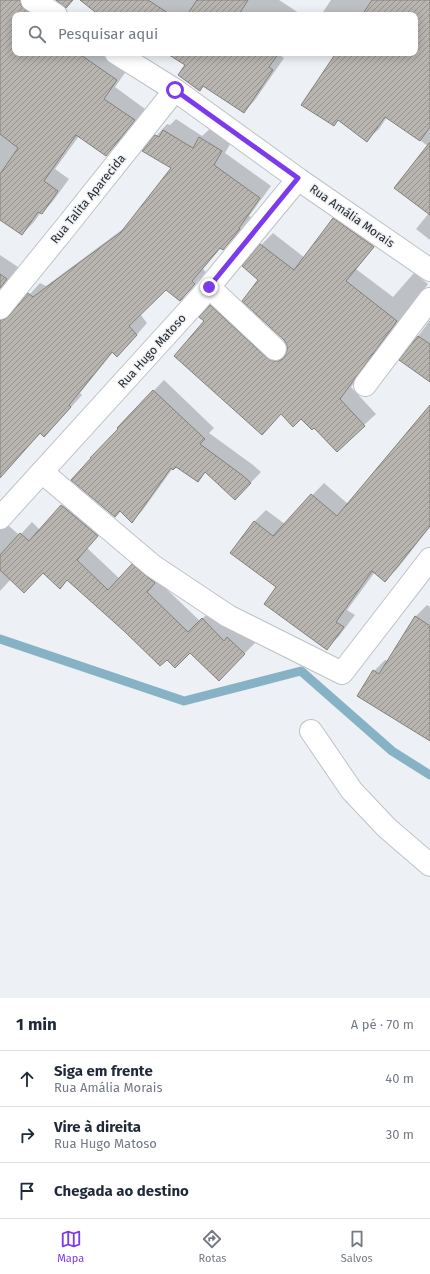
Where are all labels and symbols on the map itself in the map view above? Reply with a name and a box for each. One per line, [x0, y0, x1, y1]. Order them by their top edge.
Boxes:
route start [166, 81, 184, 99]
street label: Rua Talita Aparecida [48, 152, 128, 246]
street label: Rua Amália Morais [307, 182, 397, 251]
route end [200, 278, 218, 296]
street label: Rua Hugo Matoso [115, 311, 189, 391]

